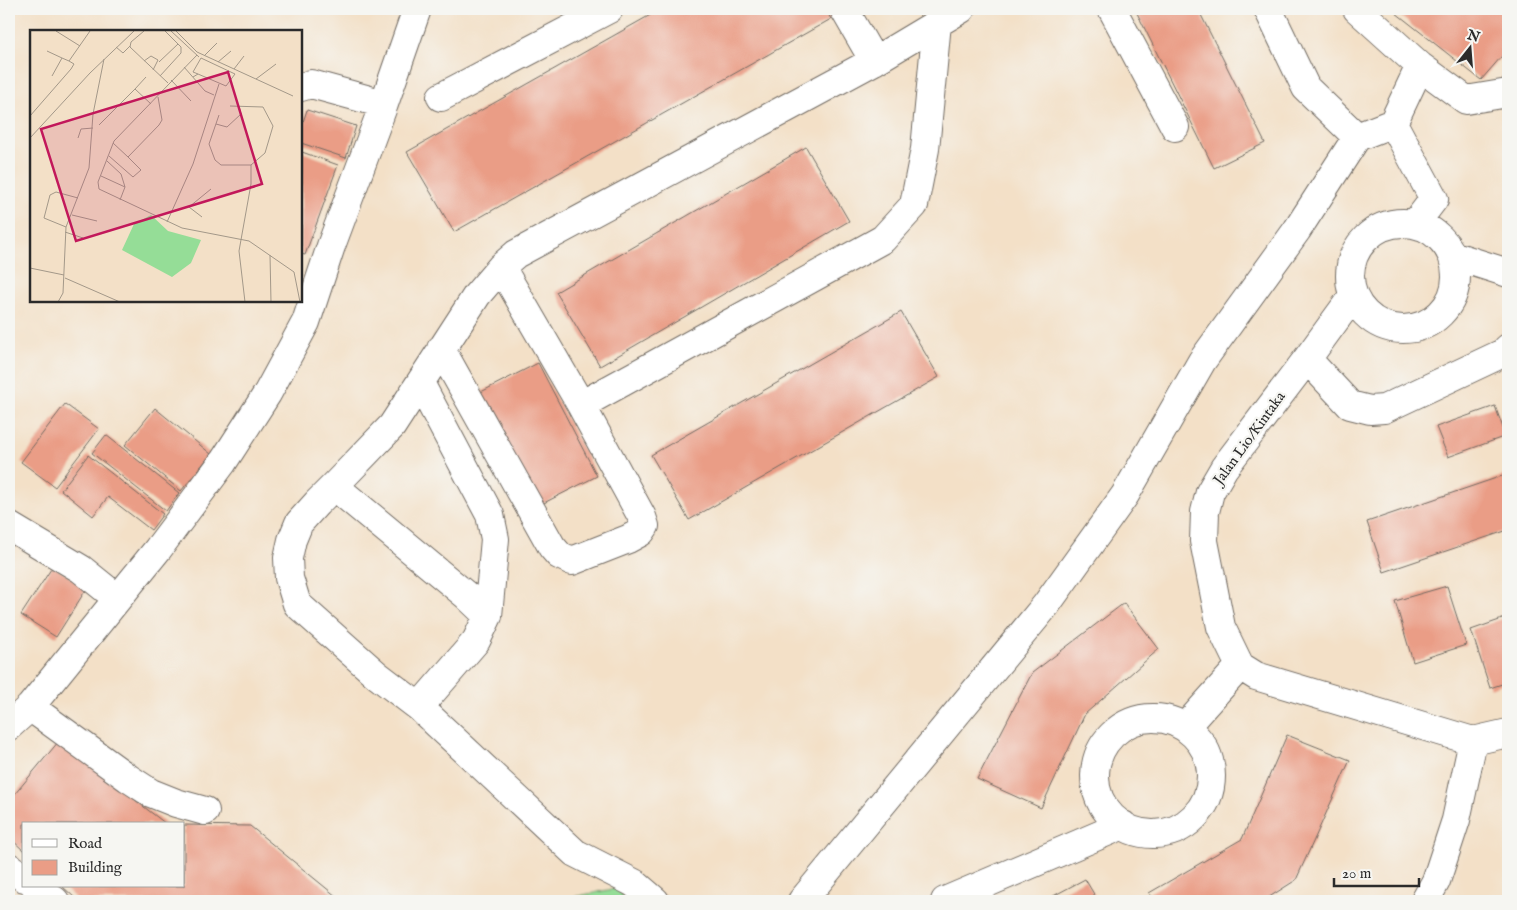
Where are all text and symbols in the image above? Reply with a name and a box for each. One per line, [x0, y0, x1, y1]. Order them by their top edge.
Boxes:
north arrow [1444, 22, 1494, 72]
text: N [1464, 26, 1482, 47]
inset map [30, 30, 302, 302]
street label: Jalan Lio/Kintaka [1208, 387, 1290, 490]
legend [22, 822, 185, 888]
text: Road [68, 834, 103, 853]
scale bar [1334, 855, 1420, 887]
text: Building [68, 858, 123, 877]
text: 20 m [1342, 864, 1372, 883]

